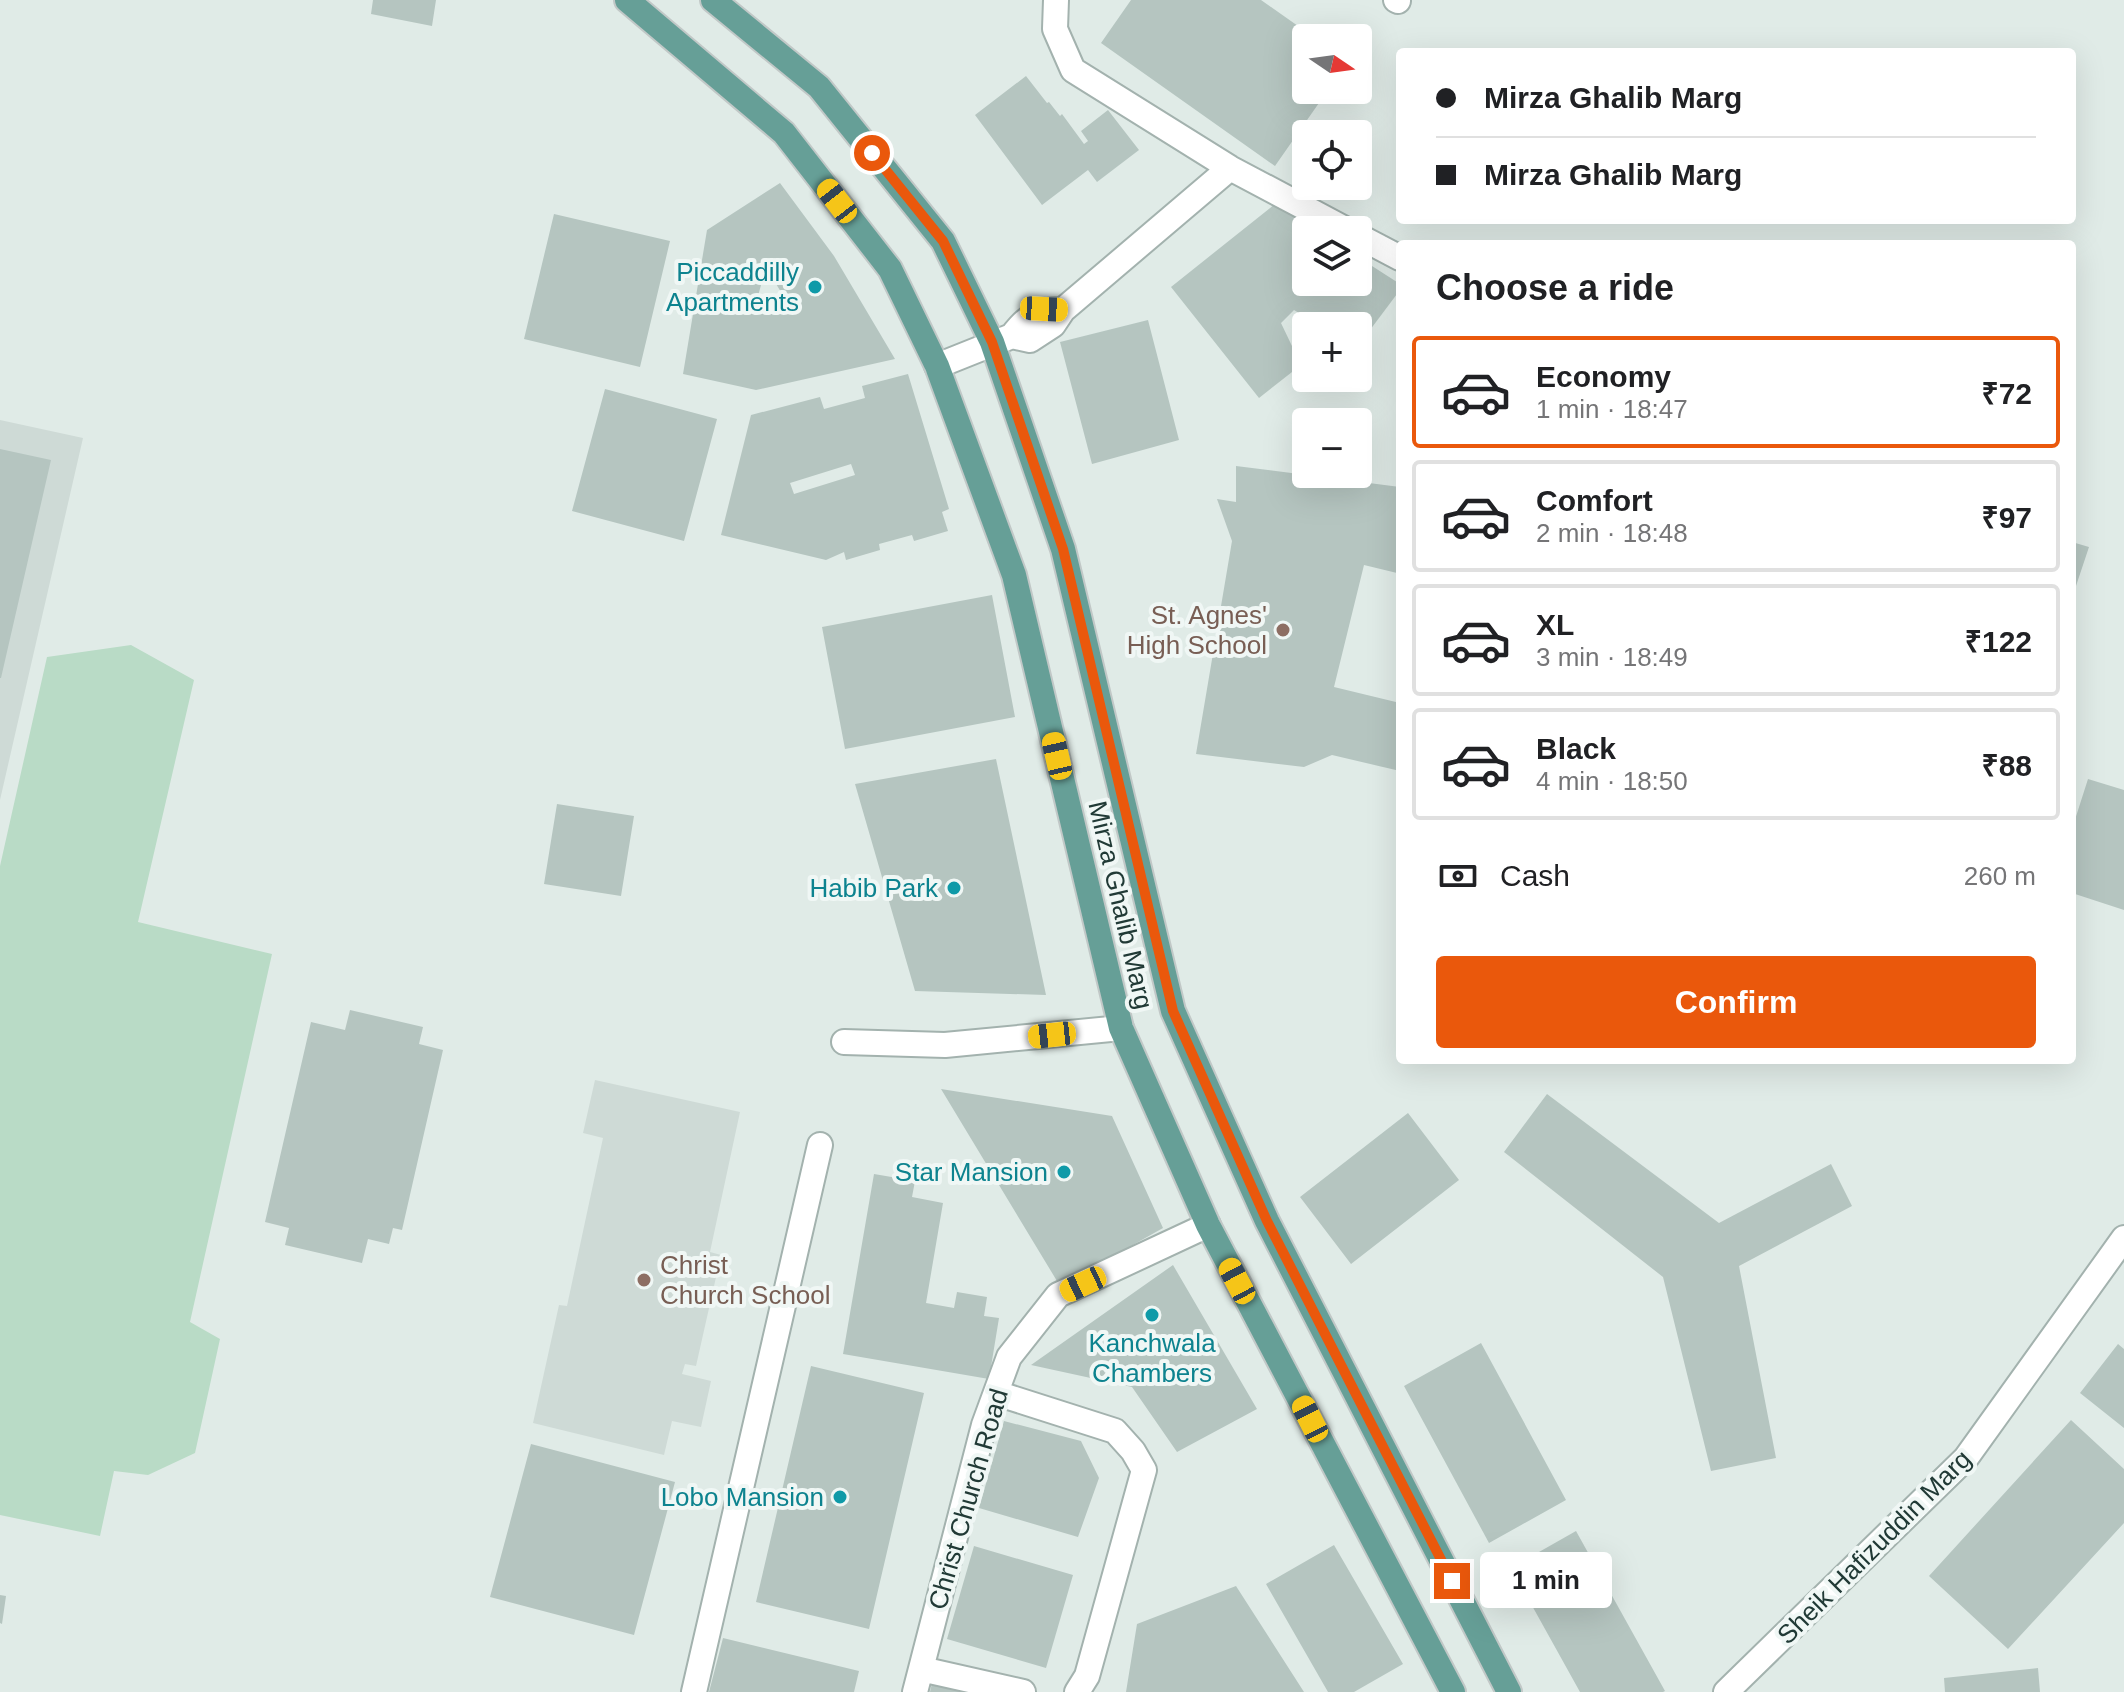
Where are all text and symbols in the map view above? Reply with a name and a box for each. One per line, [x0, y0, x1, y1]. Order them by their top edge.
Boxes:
north arrow [1292, 24, 1372, 104]
map controls [1292, 24, 1372, 488]
text: Mirza Ghalib Marg [1484, 81, 1742, 114]
button: locate [1292, 120, 1372, 200]
route start [854, 135, 890, 171]
text: Mirza Ghalib Marg [1484, 158, 1742, 191]
car [813, 175, 861, 227]
button: layers [1292, 216, 1372, 296]
place label: Piccaddilly Apartments [666, 257, 799, 317]
text: Choose a ride [1436, 267, 1674, 308]
marker: Piccaddilly Apartments [806, 278, 824, 296]
car [1019, 296, 1069, 322]
button: + [1292, 312, 1372, 392]
icon: car [1440, 356, 1512, 428]
text: Economy [1536, 360, 1671, 393]
text: ₹72 [1981, 377, 2032, 410]
text: 1 min · 18:47 [1536, 394, 1688, 424]
button: − [1292, 408, 1372, 488]
icon: car [1440, 480, 1512, 552]
text: Comfort [1536, 484, 1653, 517]
text: ₹97 [1981, 501, 2032, 534]
text: 2 min · 18:48 [1536, 518, 1688, 548]
place label: St. Agnes' High School [1127, 600, 1267, 660]
icon: car [1440, 604, 1512, 676]
text: XL [1536, 608, 1574, 641]
marker: St. Agnes' High School [1274, 621, 1292, 639]
text: ₹122 [1965, 625, 2032, 658]
text: 3 min · 18:49 [1536, 642, 1688, 672]
icon: car [1440, 728, 1512, 800]
car [1040, 730, 1074, 782]
text: Black [1536, 732, 1616, 765]
text: ₹88 [1981, 749, 2032, 782]
text: 4 min · 18:50 [1536, 766, 1688, 796]
street label: Mirza Ghalib Marg [1082, 798, 1160, 1012]
icon: cash [1436, 854, 1480, 898]
text: Cash [1500, 859, 1570, 892]
text: 260 m [1964, 861, 2036, 891]
place label: Habib Park [809, 873, 939, 903]
marker: Habib Park [945, 879, 963, 897]
button: Confirm [1436, 956, 2036, 1048]
car [1027, 1021, 1077, 1049]
place label: Star Mansion [895, 1157, 1048, 1187]
marker: Star Mansion [1055, 1163, 1073, 1181]
place label: Christ Church School [660, 1250, 831, 1310]
car [1215, 1254, 1259, 1308]
car [1056, 1263, 1110, 1305]
marker: Christ Church School [635, 1271, 653, 1289]
marker: Kanchwala Chambers [1143, 1306, 1161, 1324]
place label: Kanchwala Chambers [1088, 1328, 1216, 1388]
street label: Christ Church Road [922, 1385, 1014, 1613]
car [1288, 1392, 1332, 1446]
street label: Sheik Hafizuddin Marg [1771, 1444, 1977, 1650]
place label: Lobo Mansion [661, 1482, 824, 1512]
marker: Lobo Mansion [831, 1488, 849, 1506]
callout: 1 min [1480, 1553, 1612, 1609]
route end [1434, 1563, 1470, 1599]
text: 1 min [1512, 1565, 1580, 1595]

